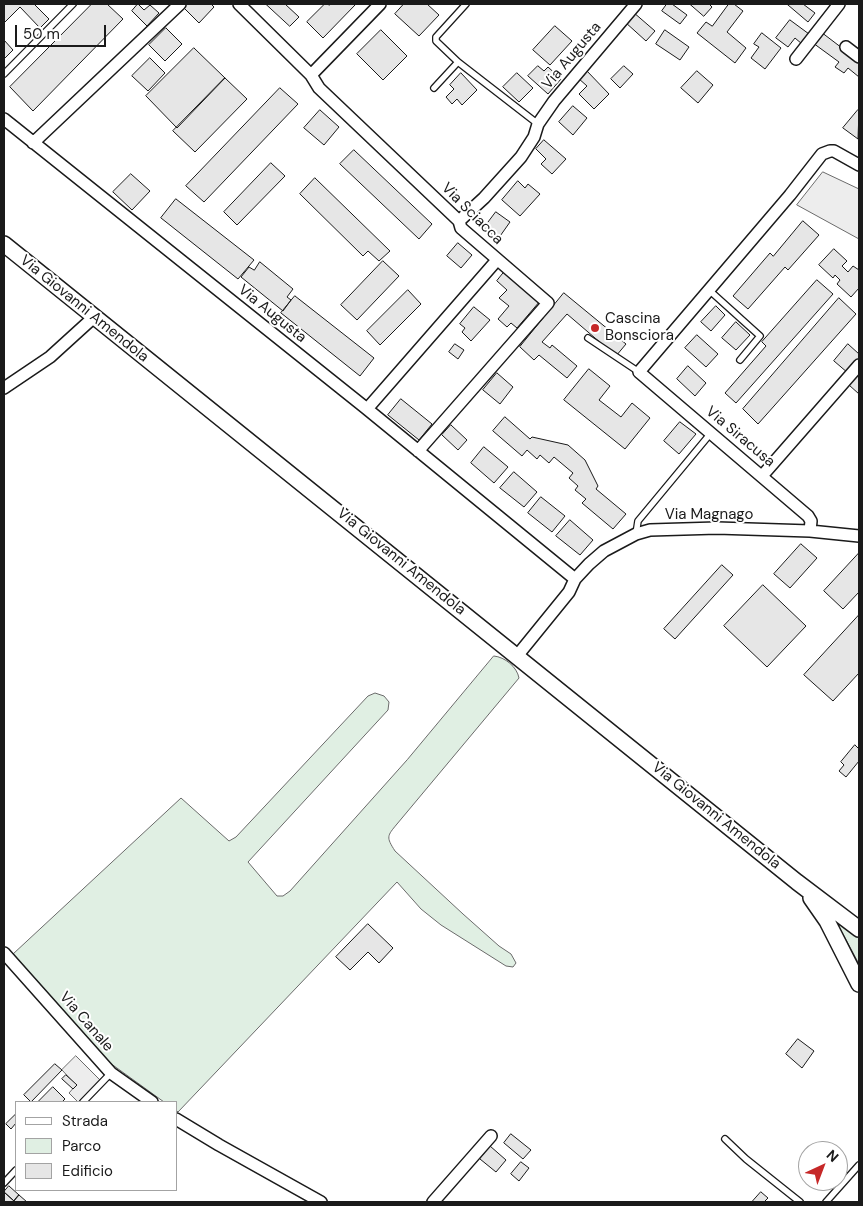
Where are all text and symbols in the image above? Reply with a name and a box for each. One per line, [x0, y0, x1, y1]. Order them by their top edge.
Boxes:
scale bar [18, 15, 109, 47]
street label: Via Augusta [539, 19, 605, 93]
text: 50 m [23, 24, 60, 44]
street label: Via Sciacca [437, 179, 507, 249]
street label: Via Giovanni Amendola [16, 252, 152, 366]
street label: Via Augusta [234, 281, 310, 347]
place label: Cascina Bonsciora [605, 310, 674, 345]
marker: Cascina Bonsciora [589, 322, 601, 334]
street label: Via Siracusa [702, 403, 778, 471]
street label: Via Giovanni Amendola [333, 505, 469, 619]
street label: Via Magnago [665, 506, 753, 524]
street label: Via Giovanni Amendola [648, 759, 784, 873]
street label: Via Canale [55, 988, 117, 1056]
legend [15, 1101, 178, 1191]
text: Strada [62, 1111, 108, 1131]
text: Parco [62, 1136, 101, 1156]
north arrow [798, 1141, 848, 1191]
text: N [823, 1146, 842, 1166]
text: Edificio [62, 1161, 113, 1181]

